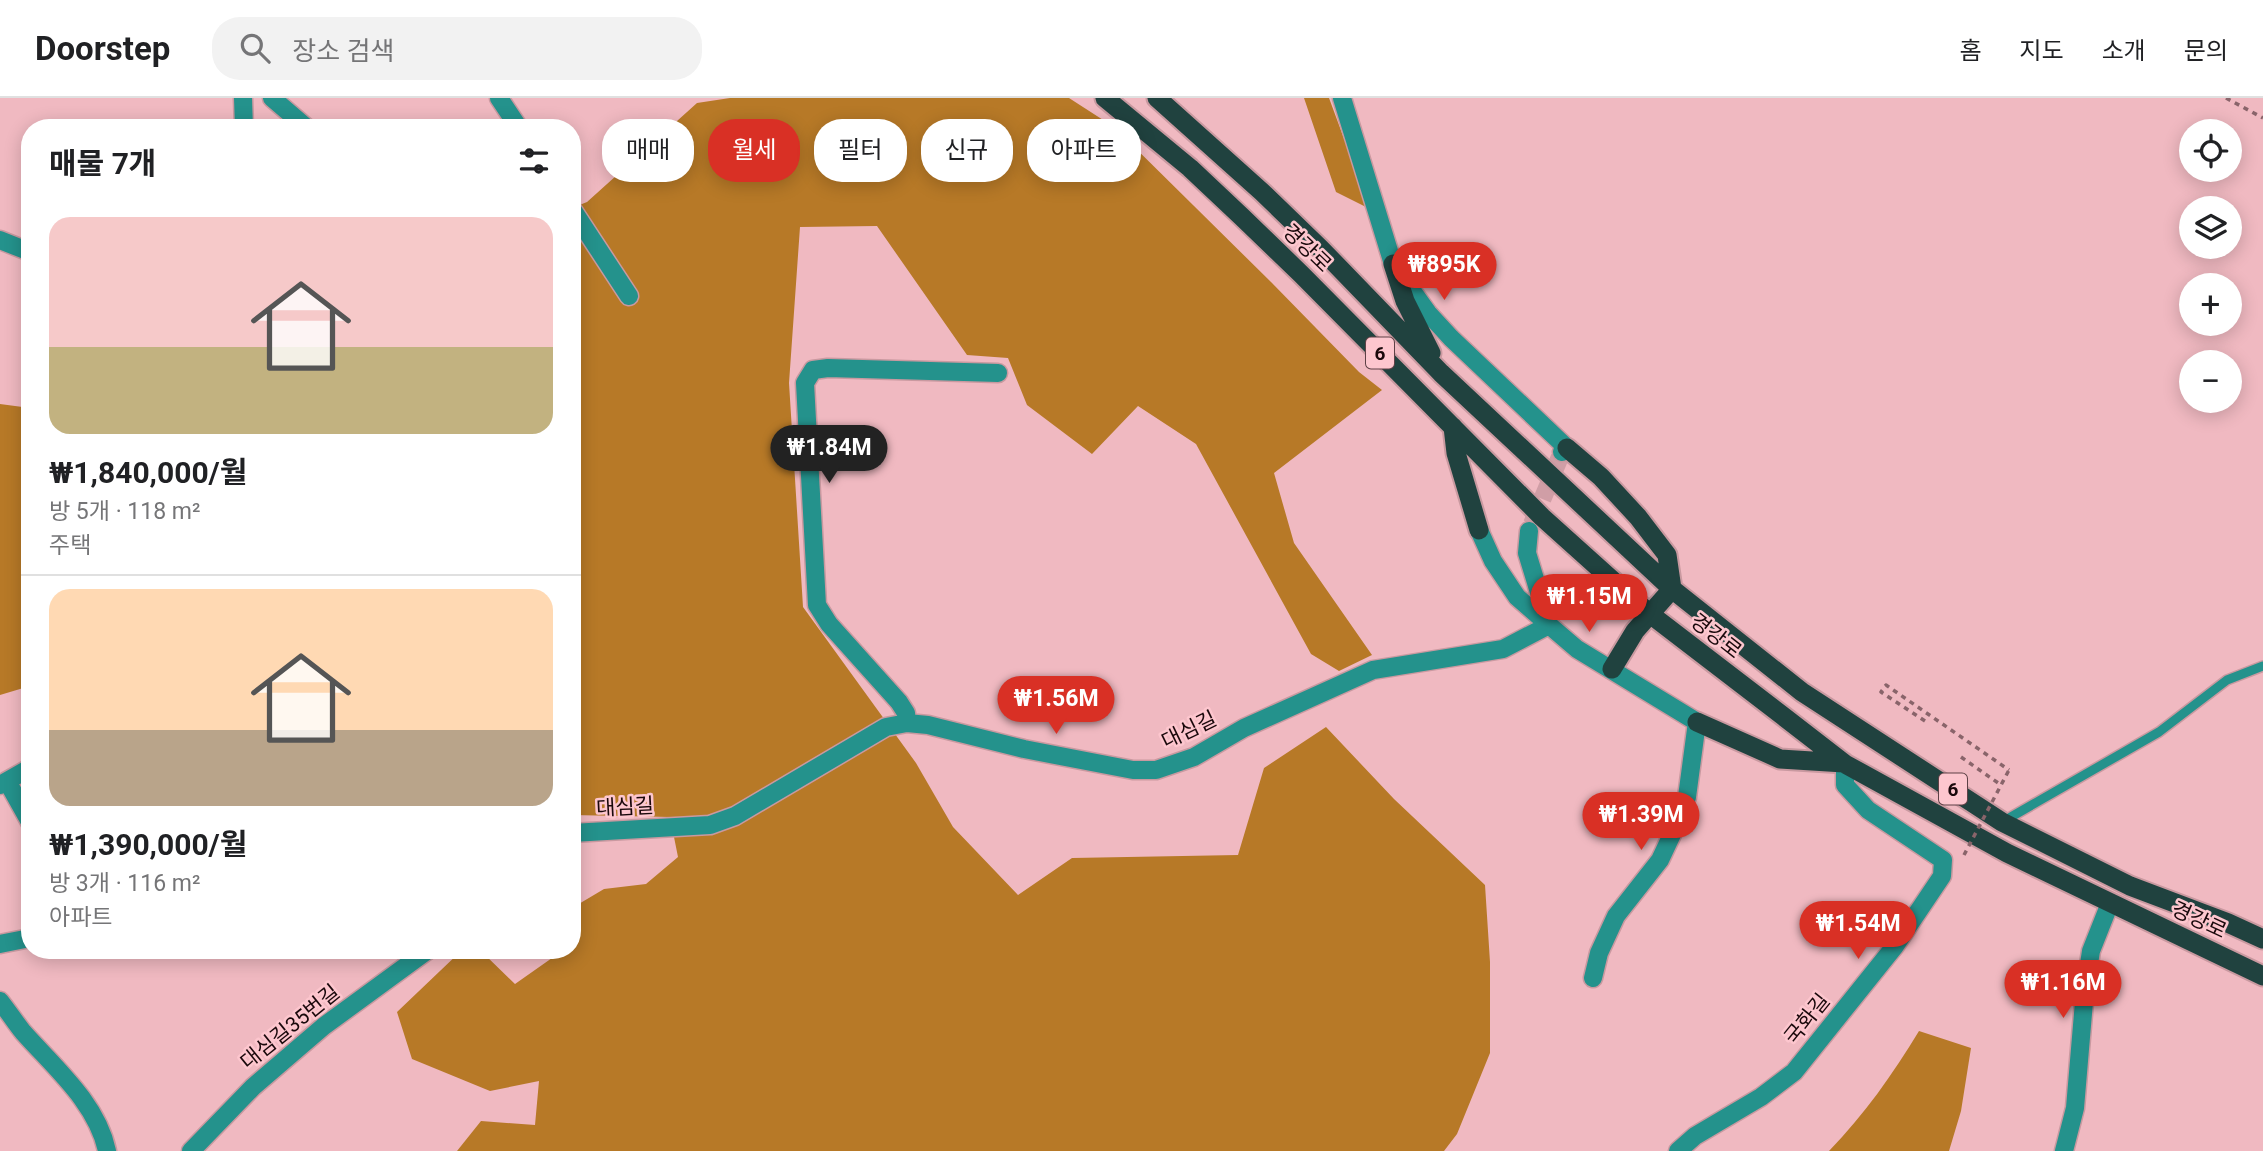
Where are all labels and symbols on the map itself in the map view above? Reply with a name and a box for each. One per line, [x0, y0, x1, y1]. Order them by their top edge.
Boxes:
street label: 경강로 [1278, 219, 1336, 277]
pin: ₩895K [1395, 242, 1493, 302]
road number: 6 [1366, 338, 1394, 368]
pin: ₩1.84M [772, 426, 886, 485]
pin: ₩1.15M [1532, 574, 1646, 634]
street label: 경강로 [1686, 609, 1746, 663]
pin: ₩1.56M [999, 676, 1113, 736]
street label: 대심길 [1158, 707, 1220, 753]
road number: 6 [1939, 774, 1967, 804]
pin: ₩1.39M [1584, 792, 1698, 852]
street label: 대심길 [595, 793, 655, 821]
street label: 경강로 [2168, 897, 2230, 943]
pin: ₩1.54M [1801, 902, 1915, 961]
pin: ₩1.16M [2006, 960, 2120, 1020]
street label: 대심길35번길 [236, 980, 344, 1074]
street label: 국화길 [1779, 989, 1835, 1049]

